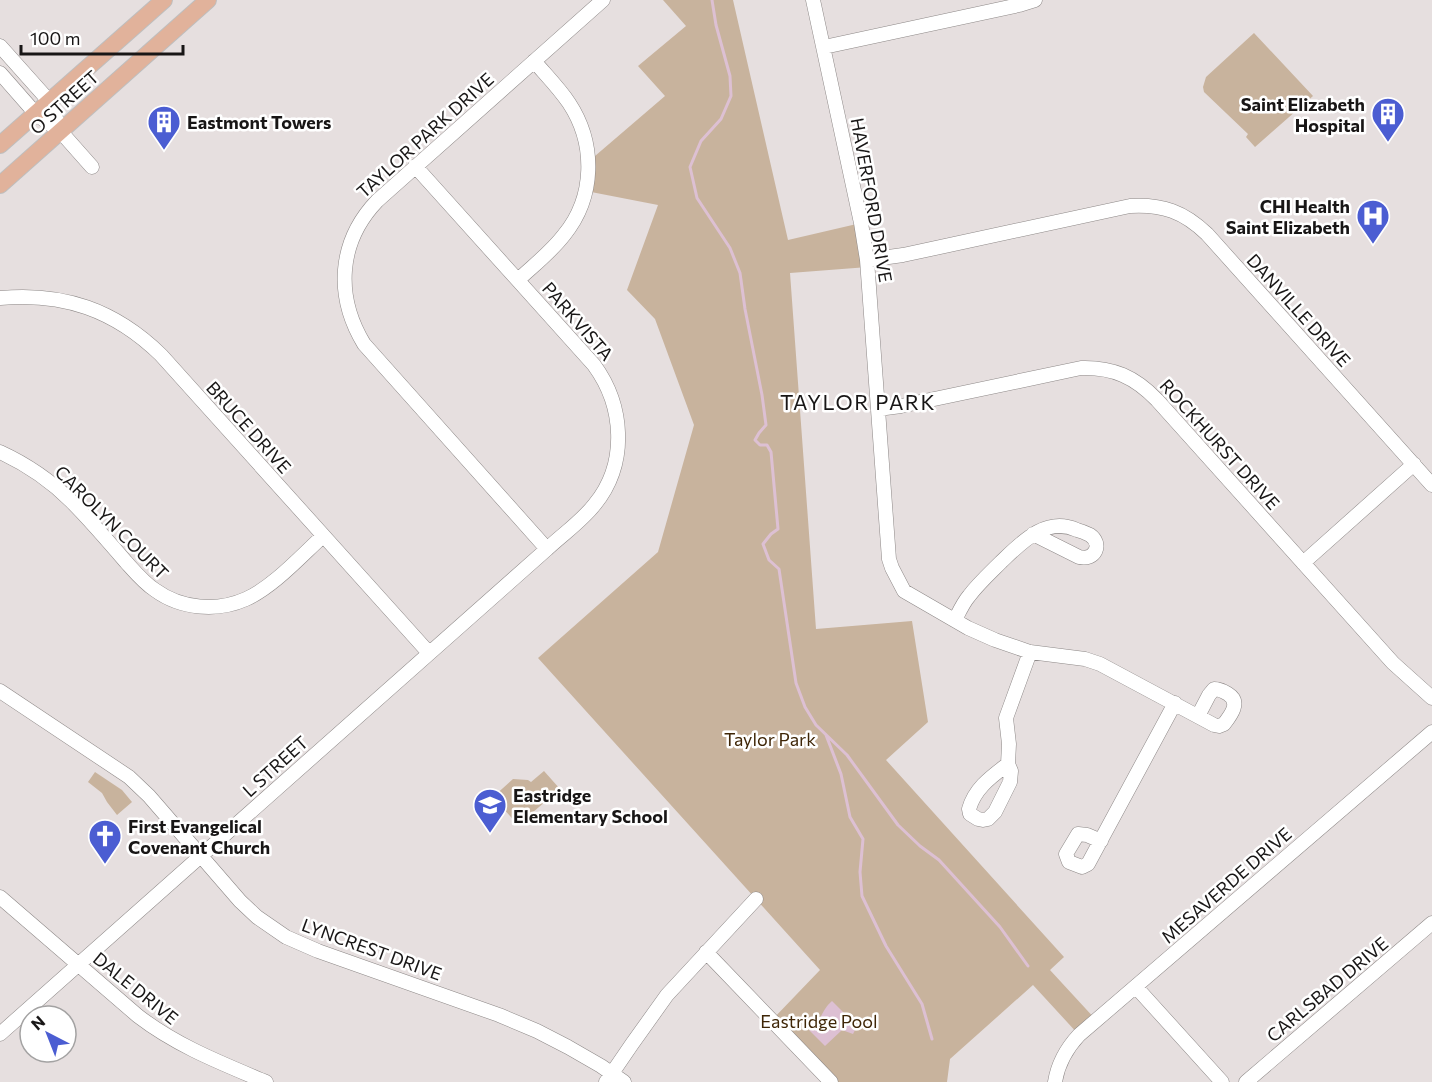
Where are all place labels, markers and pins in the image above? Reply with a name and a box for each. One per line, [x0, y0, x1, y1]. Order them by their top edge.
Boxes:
place label: Saint Elizabeth Hospital [1241, 93, 1365, 136]
building icon: Saint Elizabeth Hospital [1370, 96, 1406, 143]
building icon: Eastmont Towers [146, 104, 182, 151]
place label: Eastmont Towers [187, 111, 331, 133]
place label: CHI Health Saint Elizabeth [1226, 195, 1350, 238]
hospital icon: CHI Health Saint Elizabeth [1355, 198, 1391, 245]
place label: Eastridge Elementary School [513, 784, 668, 827]
school or university icon: Eastridge Elementary School [472, 787, 508, 834]
place label: First Evangelical Covenant Church [128, 815, 270, 858]
church icon: First Evangelical Covenant Church [87, 818, 123, 865]

